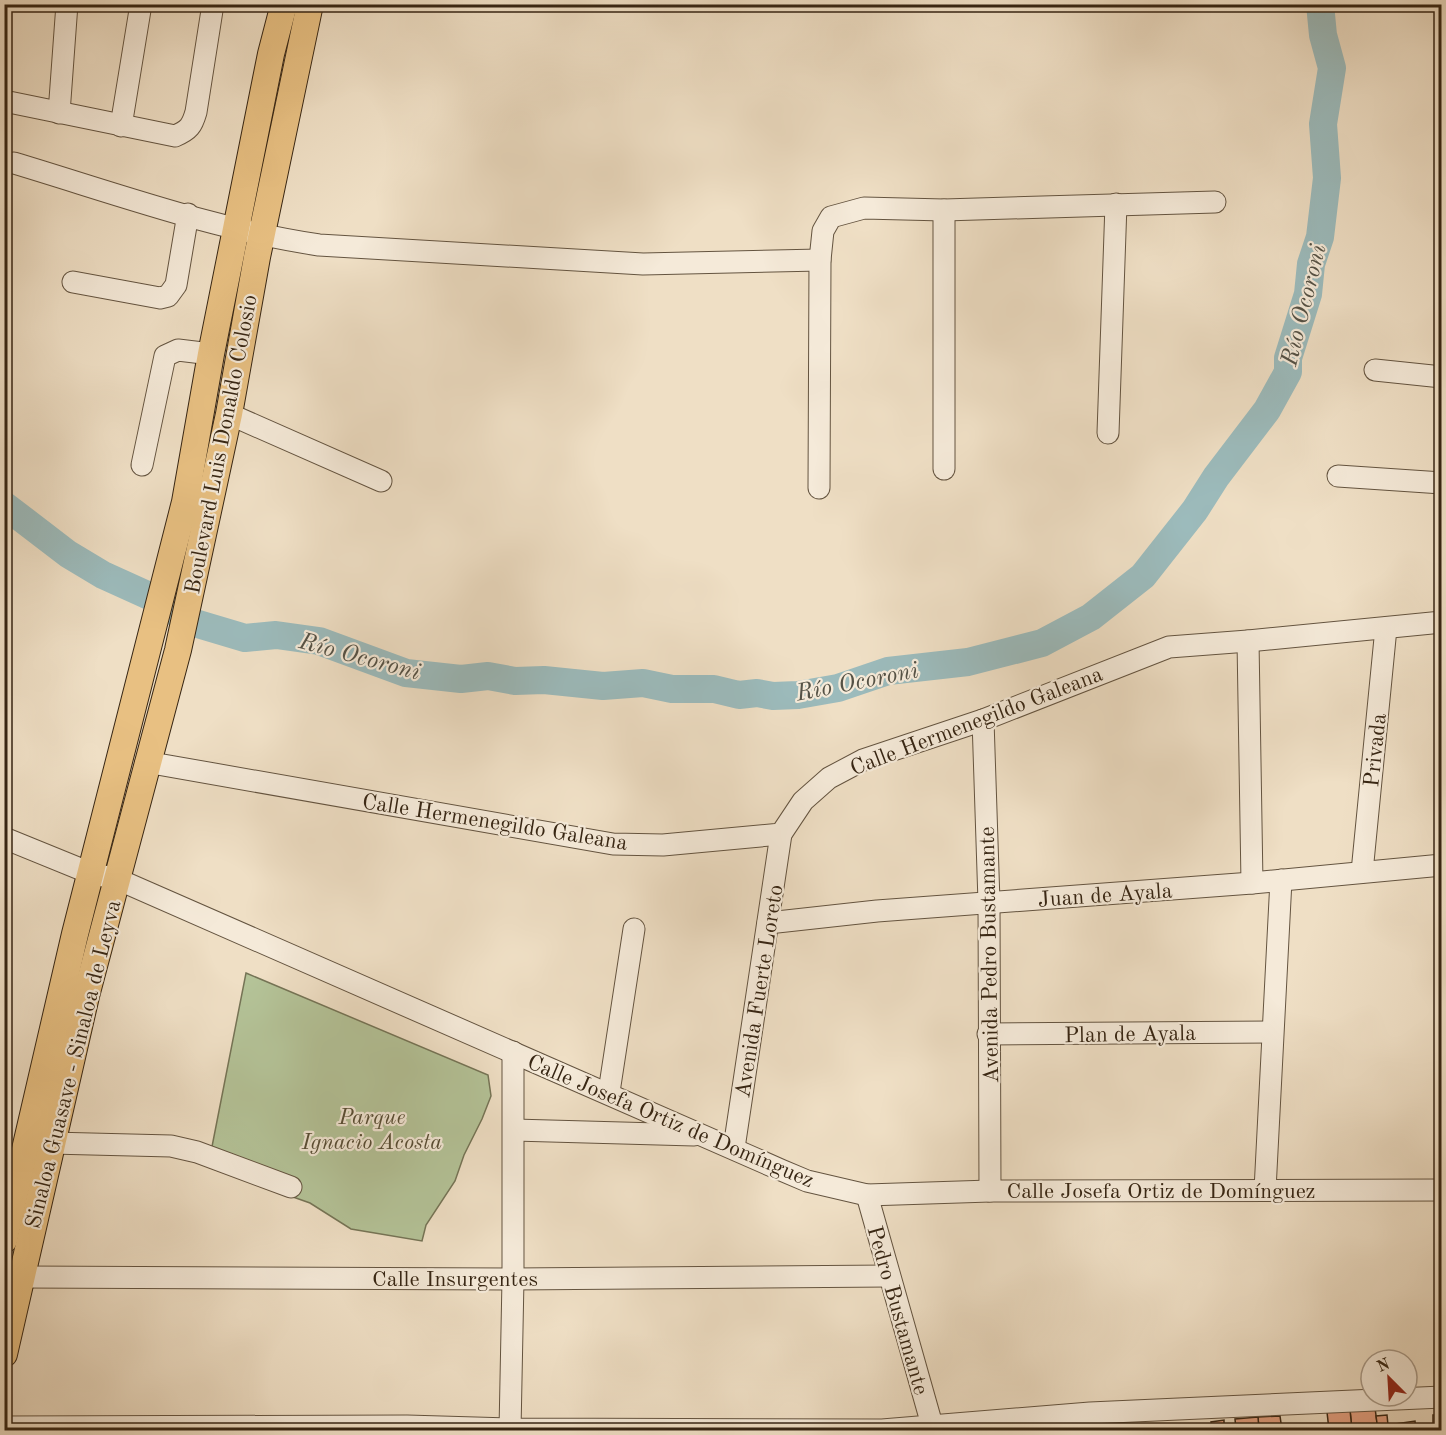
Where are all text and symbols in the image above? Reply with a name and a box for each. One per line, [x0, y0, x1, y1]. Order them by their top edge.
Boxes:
water label: Río Ocoroni [1278, 242, 1332, 370]
street label: Boulevard Luis Donaldo Colosio [182, 293, 262, 596]
water label: Río Ocoroni [295, 630, 423, 686]
water label: Río Ocoroni [793, 659, 921, 707]
street label: Calle Hermenegildo Galeana [847, 663, 1106, 780]
street label: Privada [1361, 712, 1391, 788]
street label: Calle Hermenegildo Galeana [360, 791, 629, 855]
street label: Avenida Pedro Bustamante [977, 826, 1003, 1084]
street label: Juan de Ayala [1037, 880, 1173, 912]
street label: Avenida Fuerte Loreto [732, 883, 788, 1100]
street label: Sinaloa Guasave - Sinaloa de Leyva [22, 898, 126, 1231]
street label: Plan de Ayala [1064, 1023, 1196, 1047]
street label: Calle Josefa Ortiz de Domínguez [524, 1051, 817, 1192]
park label: Parque Ignacio Acosta [301, 1107, 442, 1154]
street label: Calle Josefa Ortiz de Domínguez [1007, 1181, 1315, 1203]
street label: Pedro Bustamante [862, 1224, 932, 1397]
street label: Calle Insurgentes [372, 1269, 538, 1291]
north arrow [1359, 1348, 1419, 1408]
text: N [1375, 1356, 1393, 1376]

